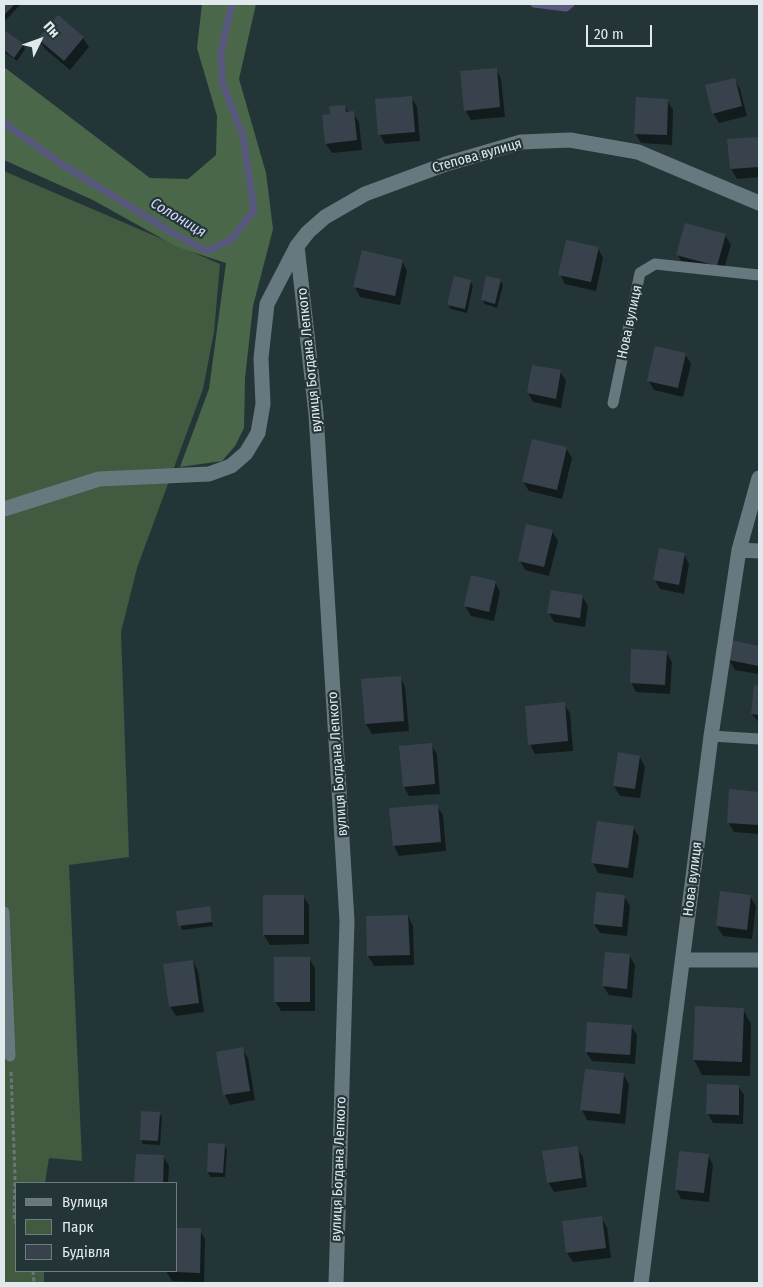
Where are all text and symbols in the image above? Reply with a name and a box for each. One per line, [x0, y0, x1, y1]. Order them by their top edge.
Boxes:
north arrow [15, 15, 65, 65]
scale bar [588, 15, 654, 47]
text: Пн [40, 18, 63, 41]
text: 20 m [594, 25, 624, 43]
street label: Степова вулиця [430, 135, 524, 177]
water label: Солониця [147, 194, 209, 242]
street label: Нова вулиця [614, 284, 646, 360]
street label: вулиця Богдана Лепкого [294, 287, 326, 433]
street label: вулиця Богдана Лепкого [325, 691, 351, 837]
street label: Нова вулиця [680, 841, 706, 917]
street label: вулиця Богдана Лепкого [328, 1096, 350, 1242]
legend [15, 1182, 178, 1272]
text: Вулиця [62, 1193, 108, 1211]
text: Парк [62, 1218, 93, 1236]
text: Будівля [62, 1243, 110, 1261]

